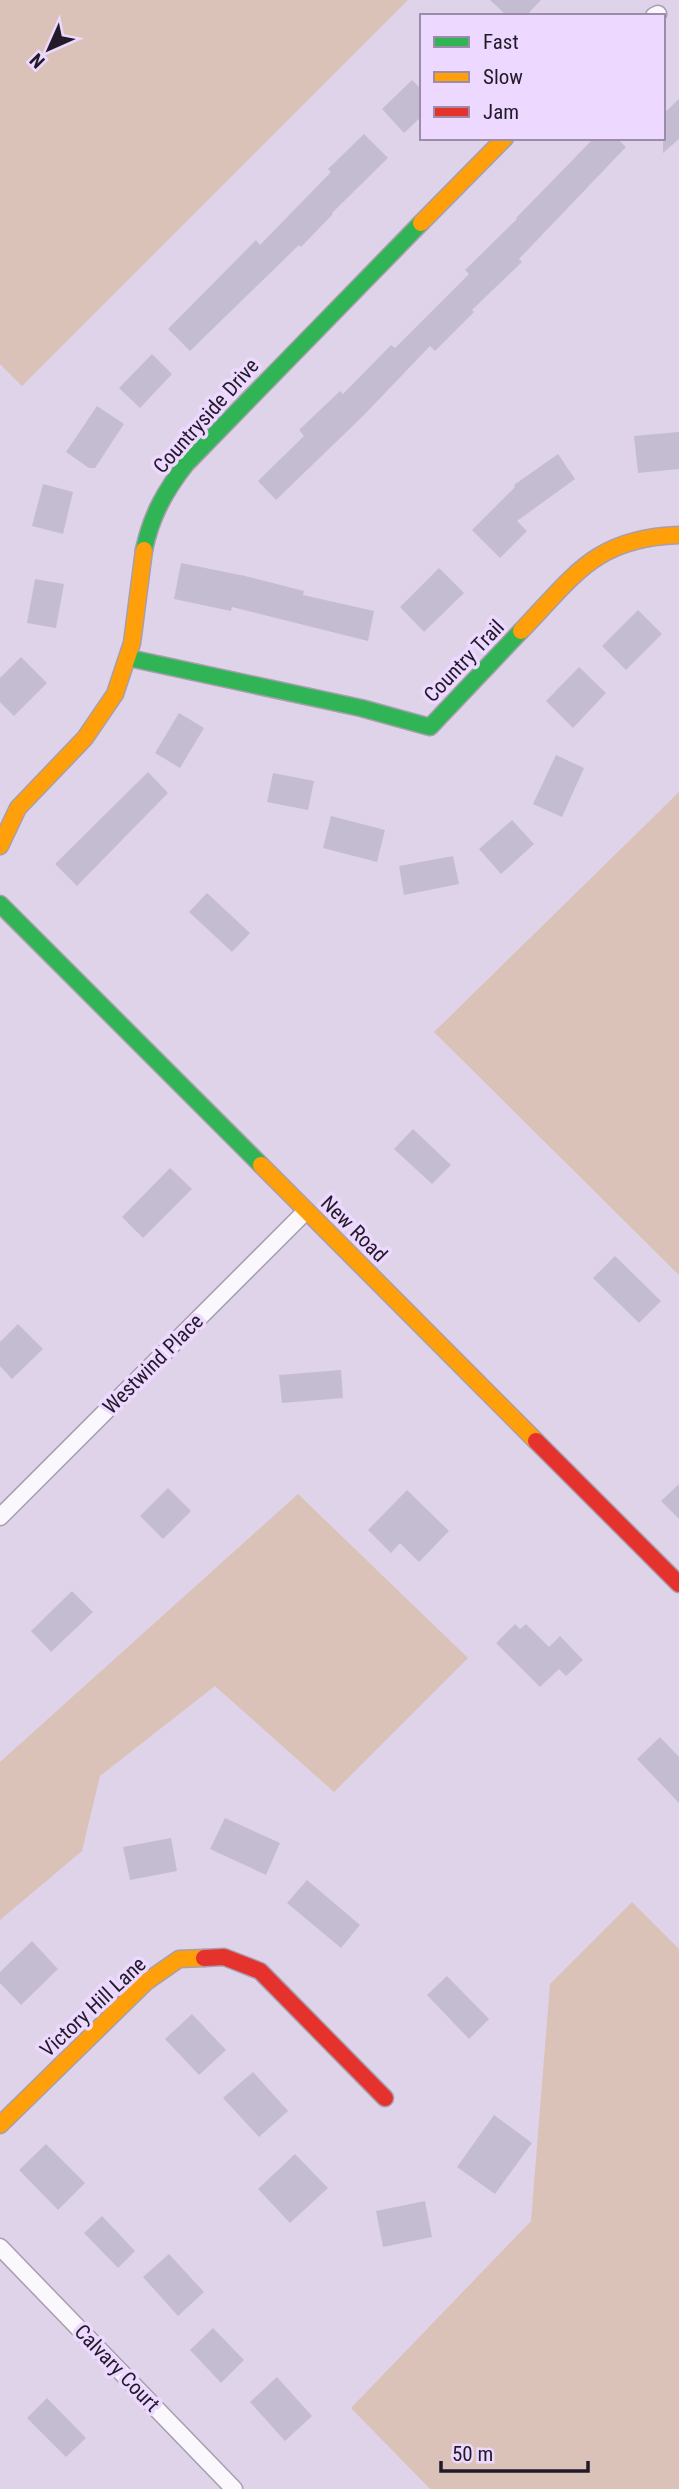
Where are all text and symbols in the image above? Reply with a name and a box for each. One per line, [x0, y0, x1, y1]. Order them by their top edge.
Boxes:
north arrow [14, 14, 84, 84]
legend [420, 14, 665, 140]
text: Fast [483, 30, 519, 54]
text: N [25, 48, 50, 73]
text: Slow [483, 65, 523, 89]
text: Jam [483, 100, 519, 124]
street label: Countryside Drive [148, 354, 264, 478]
street label: Country Trail [419, 615, 509, 707]
street label: New Road [316, 1191, 392, 1267]
street label: Westwind Place [98, 1309, 208, 1419]
street label: Victory Hill Lane [35, 1952, 151, 2062]
street label: Calvary Court [70, 2320, 164, 2416]
scale bar [441, 2430, 588, 2474]
text: 50 m [452, 2442, 493, 2466]

